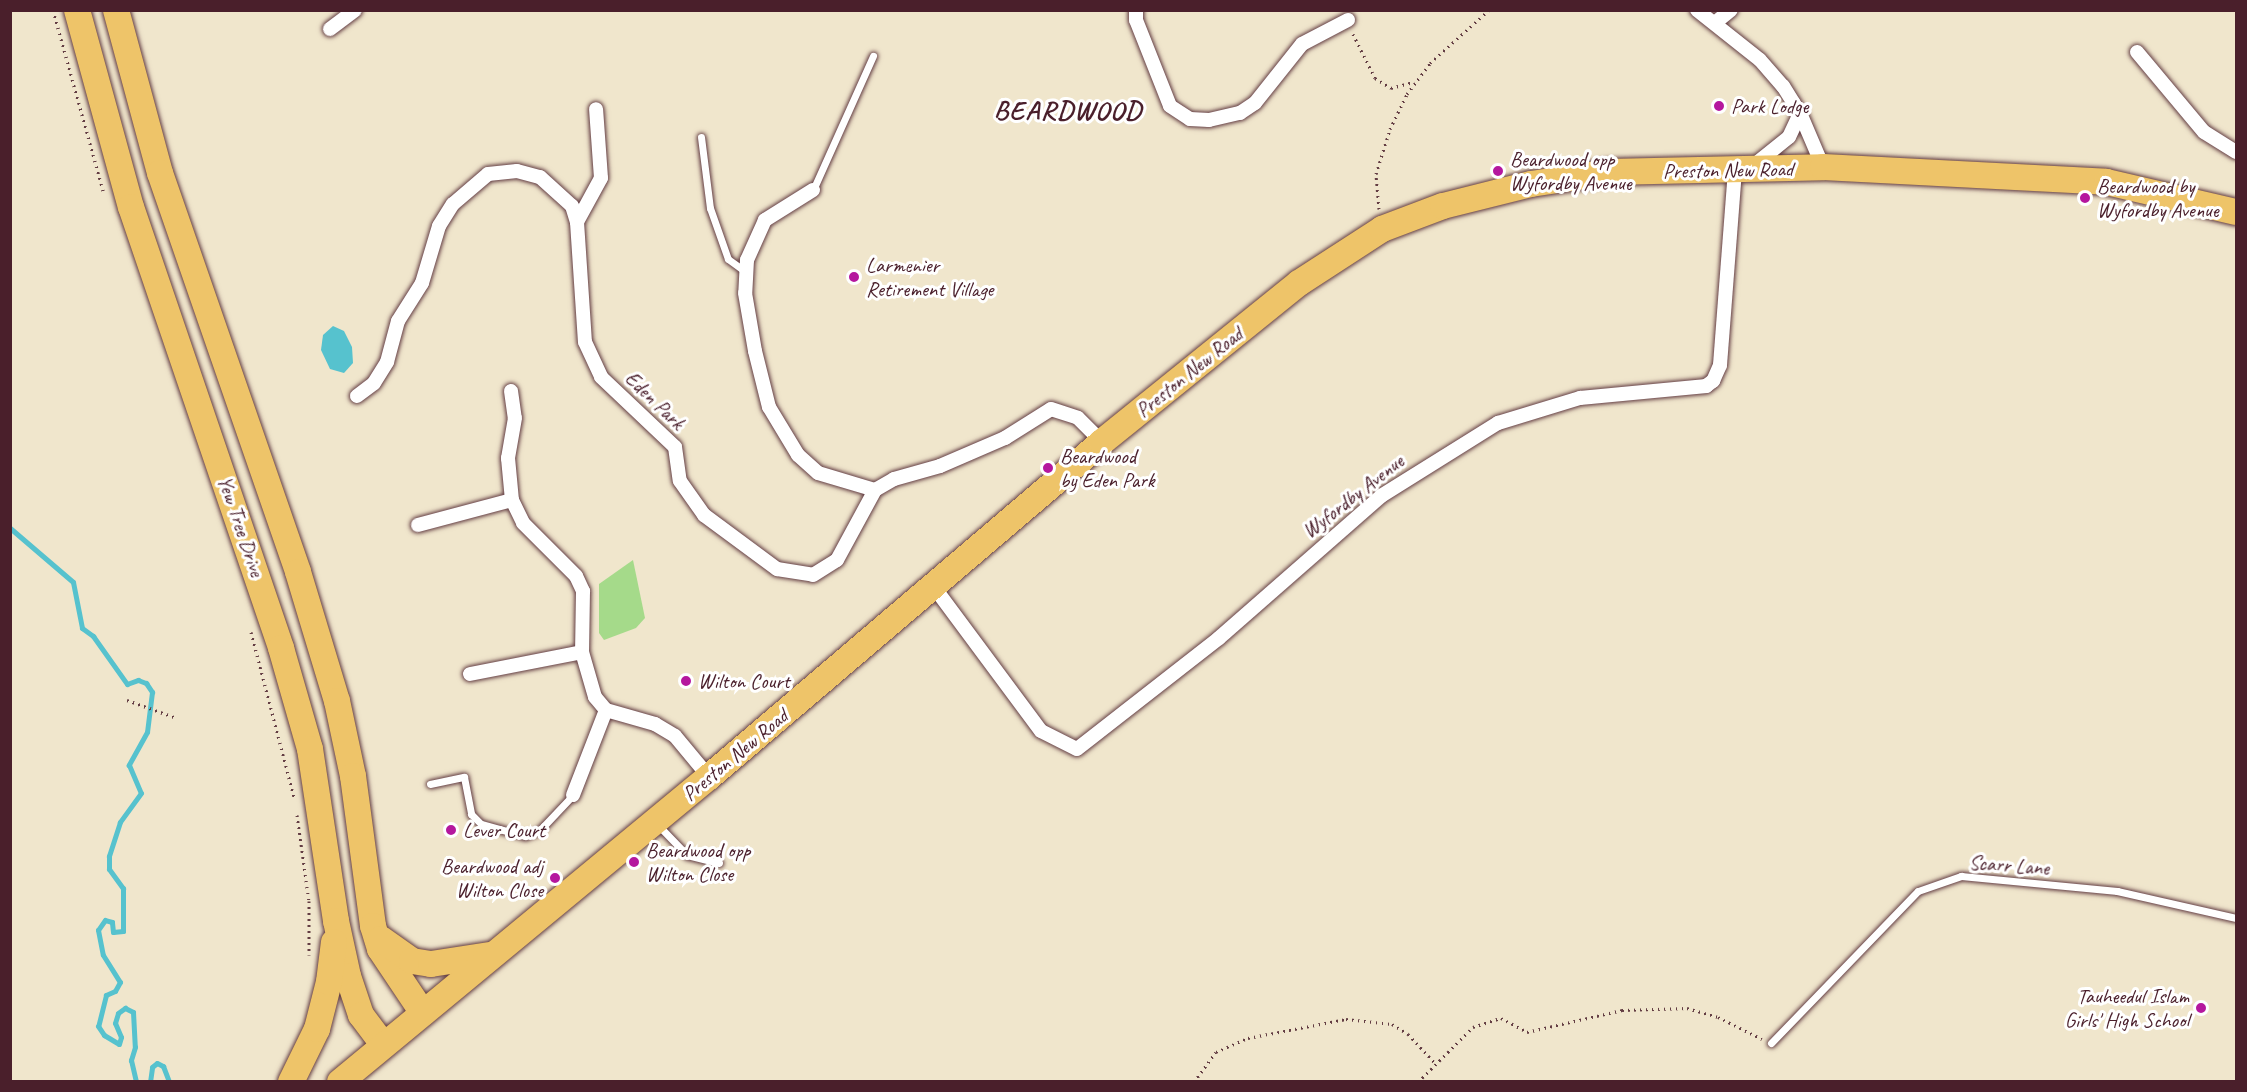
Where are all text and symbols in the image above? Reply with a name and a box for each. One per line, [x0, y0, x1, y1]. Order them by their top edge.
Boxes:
place label: Park Lodge [1731, 93, 1808, 119]
district label: BEARDWOOD [994, 95, 1142, 127]
marker: Park Lodge [1712, 99, 1726, 113]
place label: Beardwood opp Wyfordby Avenue [1510, 146, 1632, 196]
street label: Preston New Road [1662, 156, 1794, 184]
marker: Beardwood opp Wyfordby Avenue [1491, 164, 1505, 178]
place label: Beardwood by Wyfordby Avenue [2097, 173, 2219, 223]
marker: Beardwood by Wyfordby Avenue [2078, 191, 2092, 205]
place label: Larmenier Retirement Village [866, 252, 993, 302]
marker: Larmenier Retirement Village [847, 270, 861, 284]
street label: Preston New Road [1130, 321, 1248, 423]
street label: Eden Park [620, 365, 690, 435]
place label: Beardwood by Eden Park [1060, 443, 1155, 493]
street label: Wyfordby Avenue [1297, 449, 1409, 543]
marker: Beardwood by Eden Park [1041, 461, 1055, 475]
street label: Yew Tree Drive [212, 473, 270, 579]
place label: Wilton Court [698, 668, 790, 694]
marker: Wilton Court [679, 674, 693, 688]
street label: Preston New Road [677, 703, 793, 807]
place label: Lever Court [463, 817, 545, 843]
marker: Lever Court [444, 823, 458, 837]
place label: Beardwood opp Wilton Close [646, 837, 750, 887]
street label: Scarr Lane [1968, 850, 2050, 880]
place label: Beardwood adj Wilton Close [440, 853, 543, 903]
marker: Beardwood opp Wilton Close [627, 855, 641, 869]
marker: Beardwood adj Wilton Close [548, 871, 562, 885]
place label: Tauheedul Islam Girls' High School [2066, 983, 2189, 1033]
marker: Tauheedul Islam Girls' High School [2194, 1001, 2208, 1015]

